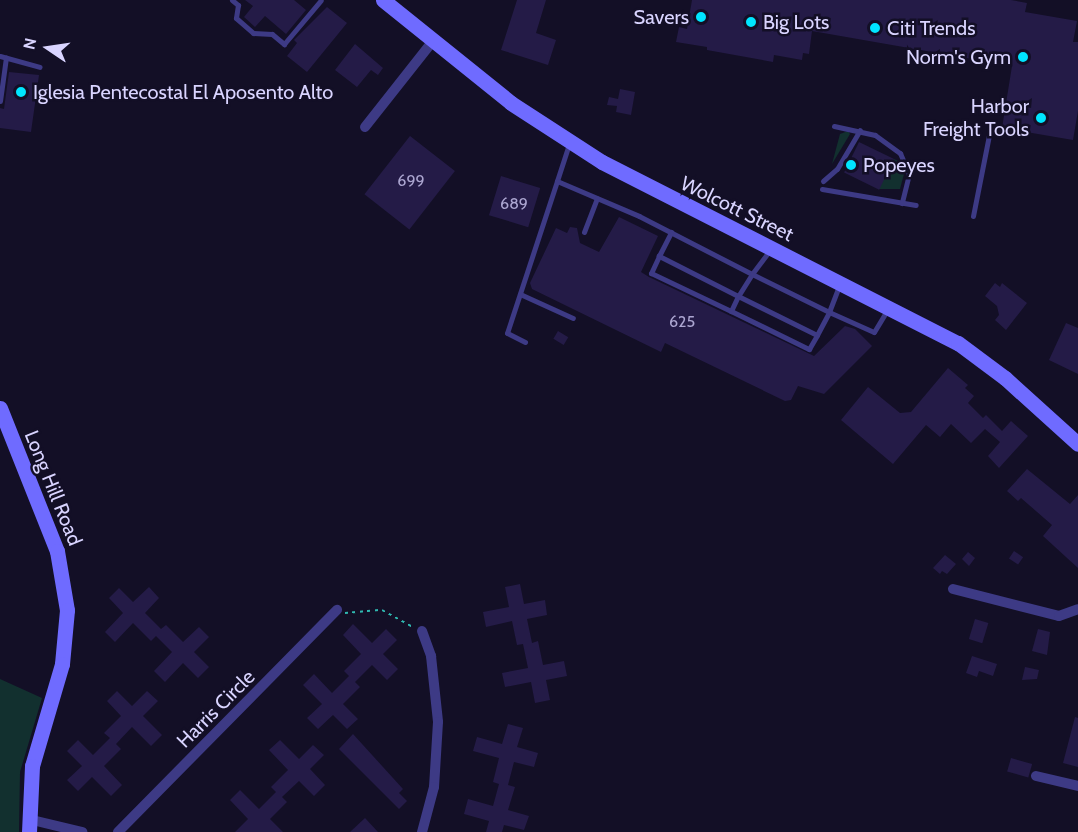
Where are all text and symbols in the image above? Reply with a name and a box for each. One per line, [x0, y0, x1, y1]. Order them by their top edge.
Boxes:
place label: Savers [634, 5, 689, 29]
marker: Savers [694, 10, 708, 24]
place label: Big Lots [763, 10, 829, 34]
marker: Big Lots [744, 15, 758, 29]
place label: Citi Trends [887, 16, 975, 40]
north arrow [18, 18, 78, 78]
marker: Citi Trends [868, 21, 882, 35]
text: N [19, 36, 41, 51]
place label: Norm's Gym [906, 45, 1011, 69]
marker: Norm's Gym [1016, 50, 1030, 64]
place label: Iglesia Pentecostal El Aposento Alto [33, 80, 333, 104]
marker: Iglesia Pentecostal El Aposento Alto [14, 85, 28, 99]
place label: Harbor Freight Tools [923, 94, 1029, 141]
marker: Harbor Freight Tools [1034, 111, 1048, 125]
place label: Popeyes [863, 153, 935, 177]
marker: Popeyes [844, 158, 858, 172]
house number: 699 [397, 171, 425, 191]
street label: Wolcott Street [676, 171, 798, 247]
house number: 689 [500, 194, 528, 214]
house number: 625 [669, 312, 695, 332]
street label: Long Hill Road [19, 427, 87, 549]
street label: Harris Circle [172, 665, 260, 753]

